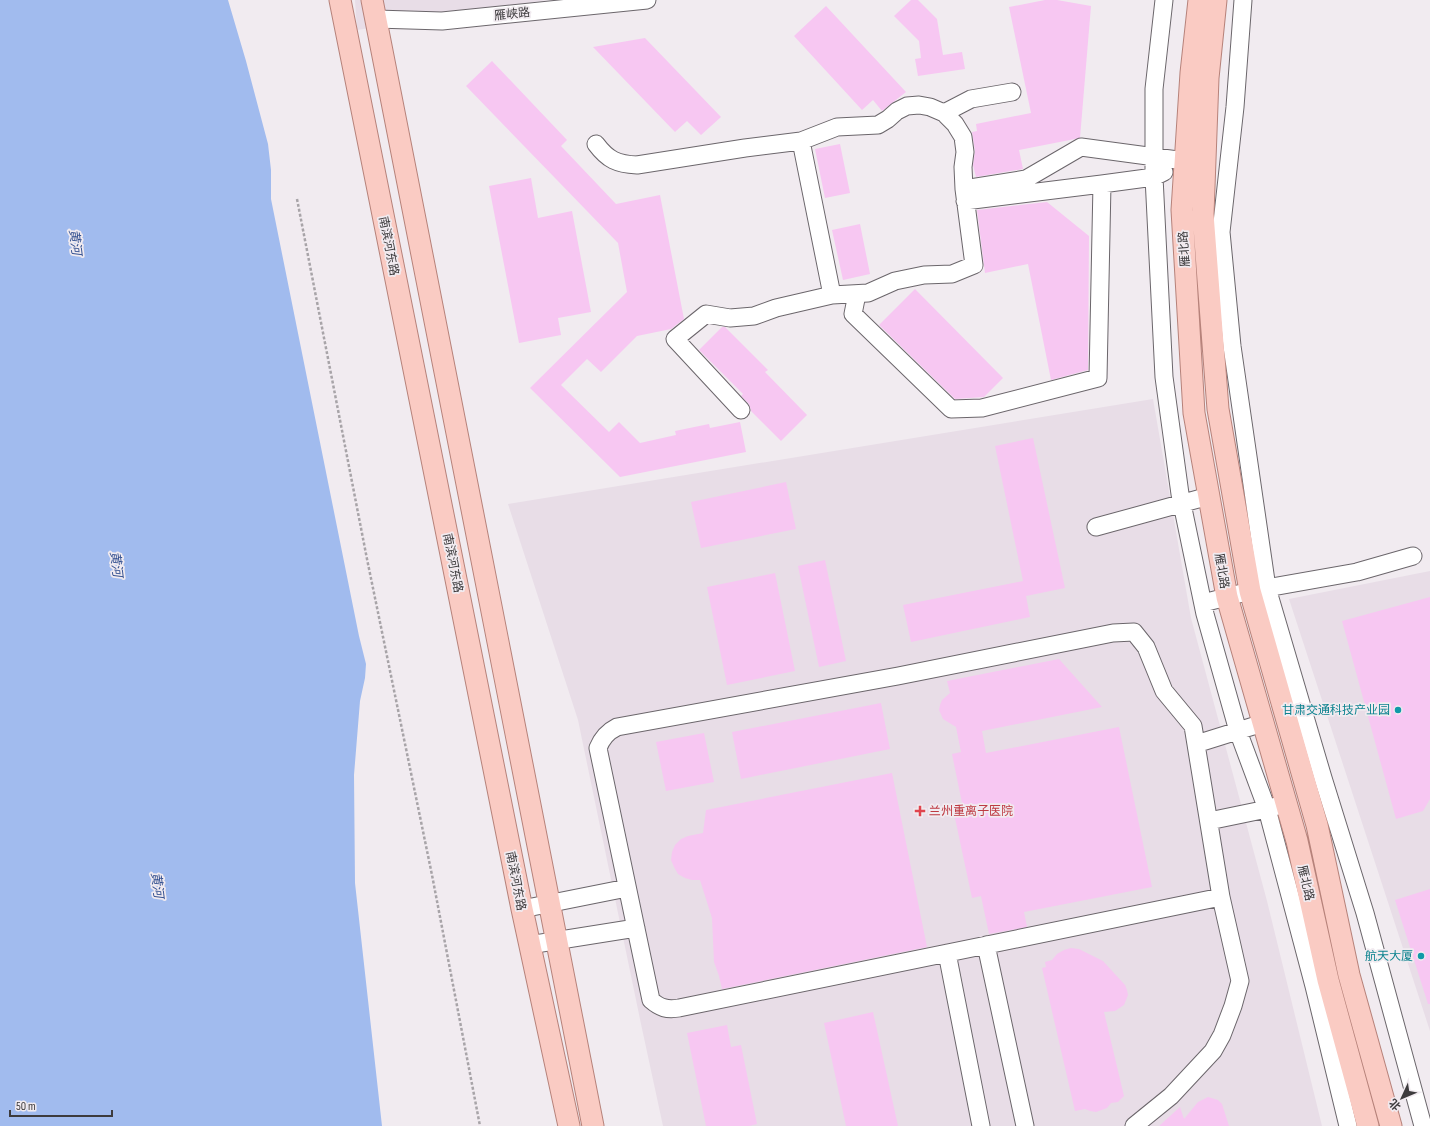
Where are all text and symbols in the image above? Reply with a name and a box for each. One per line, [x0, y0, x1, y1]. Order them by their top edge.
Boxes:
street label: 雁峡路 [493, 5, 531, 24]
street label: 南滨河东路 [375, 215, 402, 277]
water label: 黄河 [65, 228, 85, 259]
street label: 雁北路 [1176, 230, 1193, 267]
street label: 南滨河东路 [439, 532, 466, 594]
water label: 黄河 [106, 550, 126, 581]
street label: 雁北路 [1211, 552, 1232, 590]
place label: 甘肃交通科技产业园 [1282, 703, 1390, 718]
marker: 甘肃交通科技产业园 [1393, 705, 1403, 715]
place label: 兰州重离子医院 [929, 804, 1013, 819]
marker: 兰州重离子医院 [914, 805, 926, 817]
street label: 南滨河东路 [502, 850, 529, 912]
street label: 雁北路 [1294, 864, 1317, 902]
water label: 黄河 [147, 871, 167, 902]
place label: 航天大厦 [1365, 949, 1413, 964]
marker: 航天大厦 [1416, 951, 1426, 961]
north arrow [1382, 1078, 1422, 1118]
scale bar [10, 1092, 112, 1118]
text: 北 [1387, 1096, 1404, 1113]
text: 50 m [16, 1099, 36, 1114]

